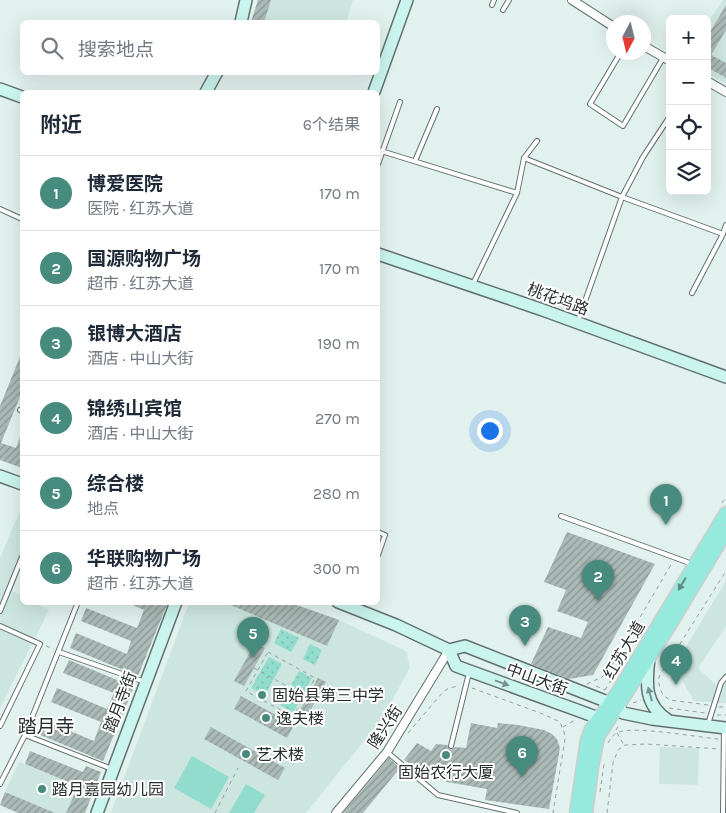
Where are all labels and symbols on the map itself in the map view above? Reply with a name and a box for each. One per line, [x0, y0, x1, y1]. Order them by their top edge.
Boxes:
north arrow [606, 15, 651, 60]
street label: 桃花坞路 [525, 279, 591, 319]
your location [477, 418, 503, 444]
pin: 1 [650, 484, 682, 525]
pin: 2 [582, 560, 614, 601]
one-way arrow [678, 578, 687, 591]
pin: 3 [509, 605, 541, 646]
pin: 5 [237, 617, 269, 658]
street label: 红苏大道 [599, 618, 649, 682]
pin: 4 [660, 644, 692, 685]
street label: 中山大街 [504, 659, 570, 699]
street label: 踏月寺街 [100, 669, 140, 735]
one-way arrow [494, 680, 509, 687]
place label: 固始县第三中学 [272, 686, 384, 705]
one-way arrow [646, 686, 654, 701]
marker: 固始县第三中学 [256, 689, 268, 701]
street label: 隆兴街 [364, 702, 406, 752]
place label: 逸夫楼 [276, 709, 324, 728]
marker: 逸夫楼 [260, 712, 272, 724]
district label: 踏月寺 [17, 716, 75, 738]
pin: 6 [506, 736, 538, 777]
place label: 艺术楼 [256, 745, 304, 764]
marker: 艺术楼 [240, 748, 252, 760]
marker: 固始农行大厦 [440, 749, 452, 761]
place label: 固始农行大厦 [398, 763, 494, 782]
place label: 踏月嘉园幼儿园 [52, 780, 164, 799]
marker: 踏月嘉园幼儿园 [36, 783, 48, 795]

